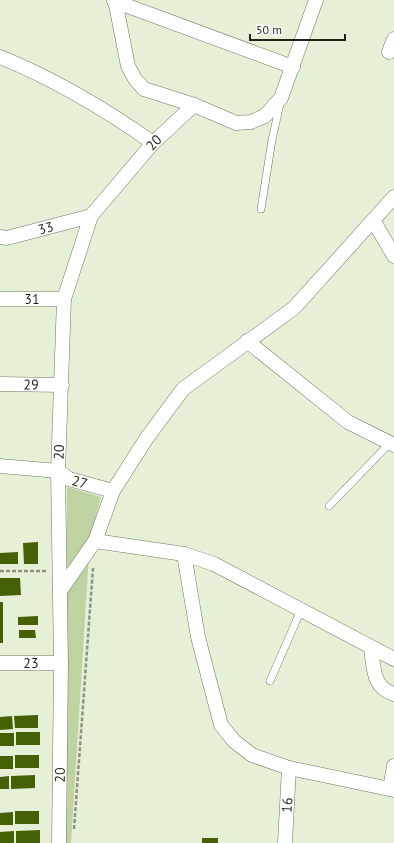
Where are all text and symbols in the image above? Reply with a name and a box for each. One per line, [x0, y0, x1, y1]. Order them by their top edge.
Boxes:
scale bar [250, 16, 345, 42]
text: 50 m [256, 22, 282, 37]
street label: 20 [142, 130, 166, 154]
street label: 33 [36, 217, 55, 239]
street label: 31 [24, 290, 40, 308]
street label: 29 [23, 375, 39, 394]
street label: 20 [49, 444, 68, 460]
street label: 27 [70, 471, 90, 493]
street label: 23 [23, 654, 39, 672]
street label: 20 [51, 767, 69, 783]
street label: 16 [278, 797, 296, 813]

